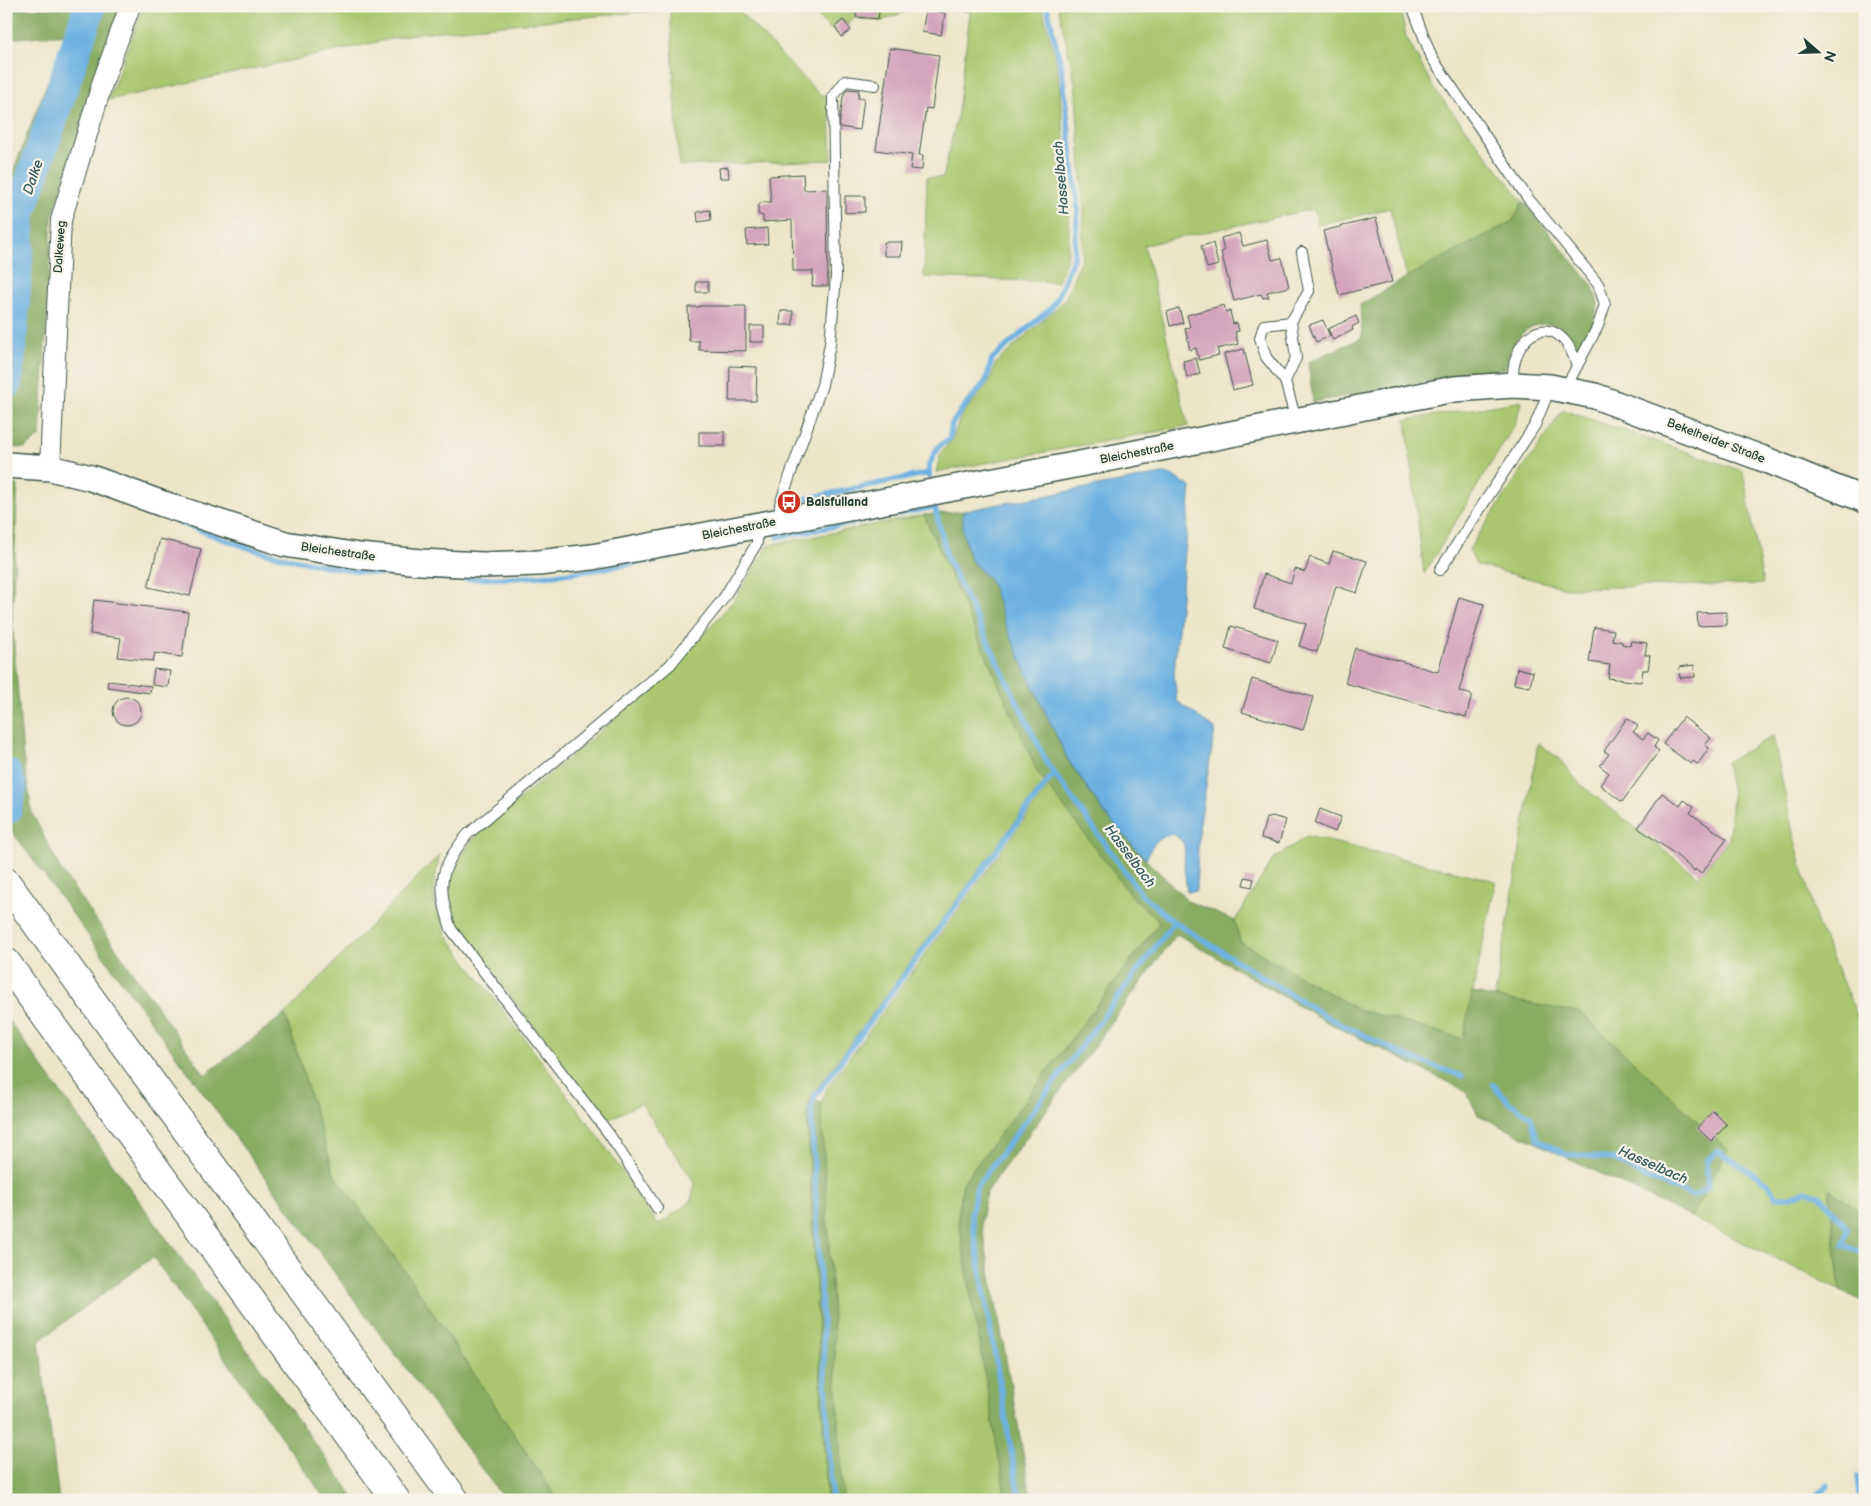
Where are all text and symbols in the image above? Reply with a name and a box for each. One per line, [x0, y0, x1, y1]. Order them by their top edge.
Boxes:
north arrow [1794, 28, 1844, 78]
text: N [1820, 48, 1840, 64]
water label: Hasselbach [1049, 140, 1073, 216]
water label: Dalke [19, 157, 47, 197]
street label: Dalkeweg [51, 220, 69, 274]
street label: Bekelheider Straße [1665, 415, 1767, 467]
street label: Bleichestraße [1099, 438, 1175, 468]
bus stop icon: Balsfulland [776, 489, 802, 515]
place label: Balsfulland [806, 495, 868, 510]
street label: Bleichestraße [701, 514, 777, 544]
street label: Bleichestraße [300, 539, 376, 565]
water label: Hasselbach [1101, 821, 1159, 891]
water label: Hasselbach [1616, 1142, 1691, 1188]

